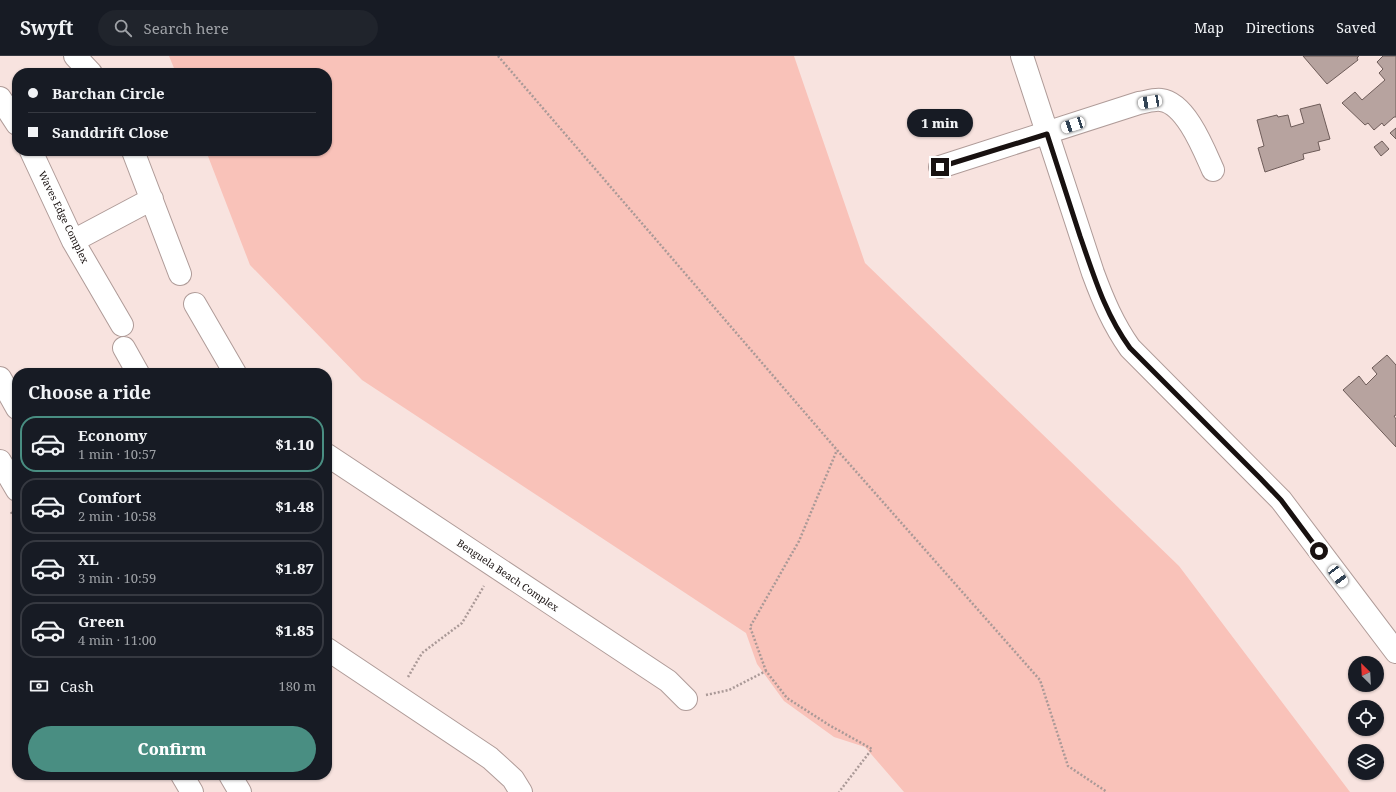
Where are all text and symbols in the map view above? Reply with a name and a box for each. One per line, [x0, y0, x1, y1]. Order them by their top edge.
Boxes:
search box [98, 10, 378, 46]
text: Swyft [20, 15, 74, 41]
icon: search [112, 17, 134, 39]
text: Search here [144, 18, 229, 38]
text: Map [1194, 18, 1224, 37]
text: Directions [1246, 18, 1314, 37]
text: Saved [1336, 18, 1376, 37]
text: Barchan Circle [52, 83, 165, 103]
car [1137, 94, 1163, 110]
callout: 1 min [907, 109, 973, 137]
text: 1 min [921, 114, 959, 132]
car [1060, 116, 1086, 134]
text: Sanddrift Close [52, 122, 169, 142]
route end [931, 158, 949, 176]
street label: Waves Edge Complex [36, 169, 93, 266]
text: Choose a ride [28, 380, 151, 404]
text: Economy [78, 425, 147, 445]
icon: car [30, 426, 66, 462]
text: $1.10 [275, 434, 314, 454]
text: 1 min · 10:57 [78, 445, 156, 463]
text: Comfort [78, 487, 141, 507]
icon: car [30, 488, 66, 524]
text: $1.48 [275, 496, 314, 516]
text: 2 min · 10:58 [78, 507, 156, 525]
street label: Benguela Beach Complex [454, 536, 562, 614]
route start [1310, 542, 1328, 560]
text: XL [78, 549, 99, 569]
icon: car [30, 550, 66, 586]
text: $1.87 [275, 558, 314, 578]
car [1326, 563, 1350, 589]
text: 3 min · 10:59 [78, 569, 156, 587]
text: Green [78, 611, 125, 631]
icon: car [30, 612, 66, 648]
text: $1.85 [275, 620, 314, 640]
text: 4 min · 11:00 [78, 631, 156, 649]
north arrow [1348, 656, 1384, 692]
map controls [1348, 656, 1384, 780]
icon: cash [28, 675, 50, 697]
text: Cash [60, 676, 94, 696]
text: 180 m [279, 677, 316, 695]
button: locate [1348, 700, 1384, 736]
button: Confirm [28, 726, 316, 772]
button: layers [1348, 744, 1384, 780]

